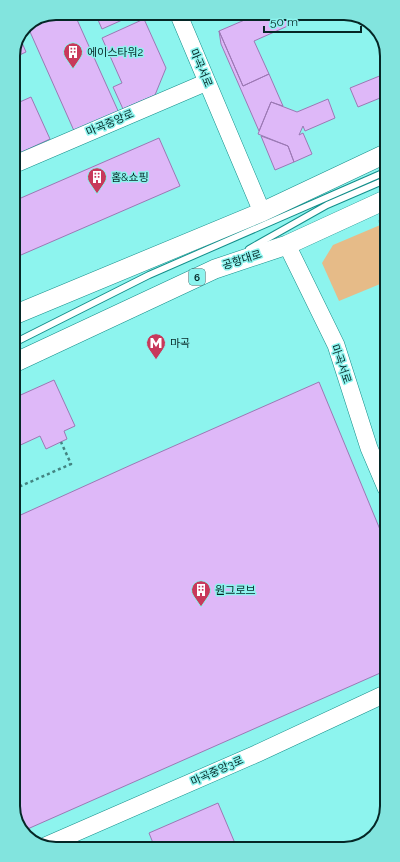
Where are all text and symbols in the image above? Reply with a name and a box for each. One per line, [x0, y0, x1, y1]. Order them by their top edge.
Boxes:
scale bar [264, 8, 361, 34]
text: 50 m [270, 15, 298, 29]
building icon: 에이스타워2 [62, 41, 84, 69]
place label: 에이스타워2 [87, 46, 144, 59]
street label: 마곡서로 [187, 47, 215, 89]
street label: 마곡중앙로 [84, 107, 136, 139]
building icon: 홈&쇼핑 [86, 166, 108, 194]
place label: 홈&쇼핑 [111, 171, 149, 184]
street label: 공항대로 [221, 248, 263, 272]
road number: 6 [189, 269, 205, 285]
metro station icon: 마곡 [145, 332, 167, 360]
place label: 마곡 [170, 337, 190, 350]
street label: 마곡서로 [328, 343, 354, 385]
building icon: 원그로브 [190, 579, 212, 607]
place label: 원그로브 [215, 584, 255, 597]
street label: 마곡중앙3로 [189, 754, 245, 788]

